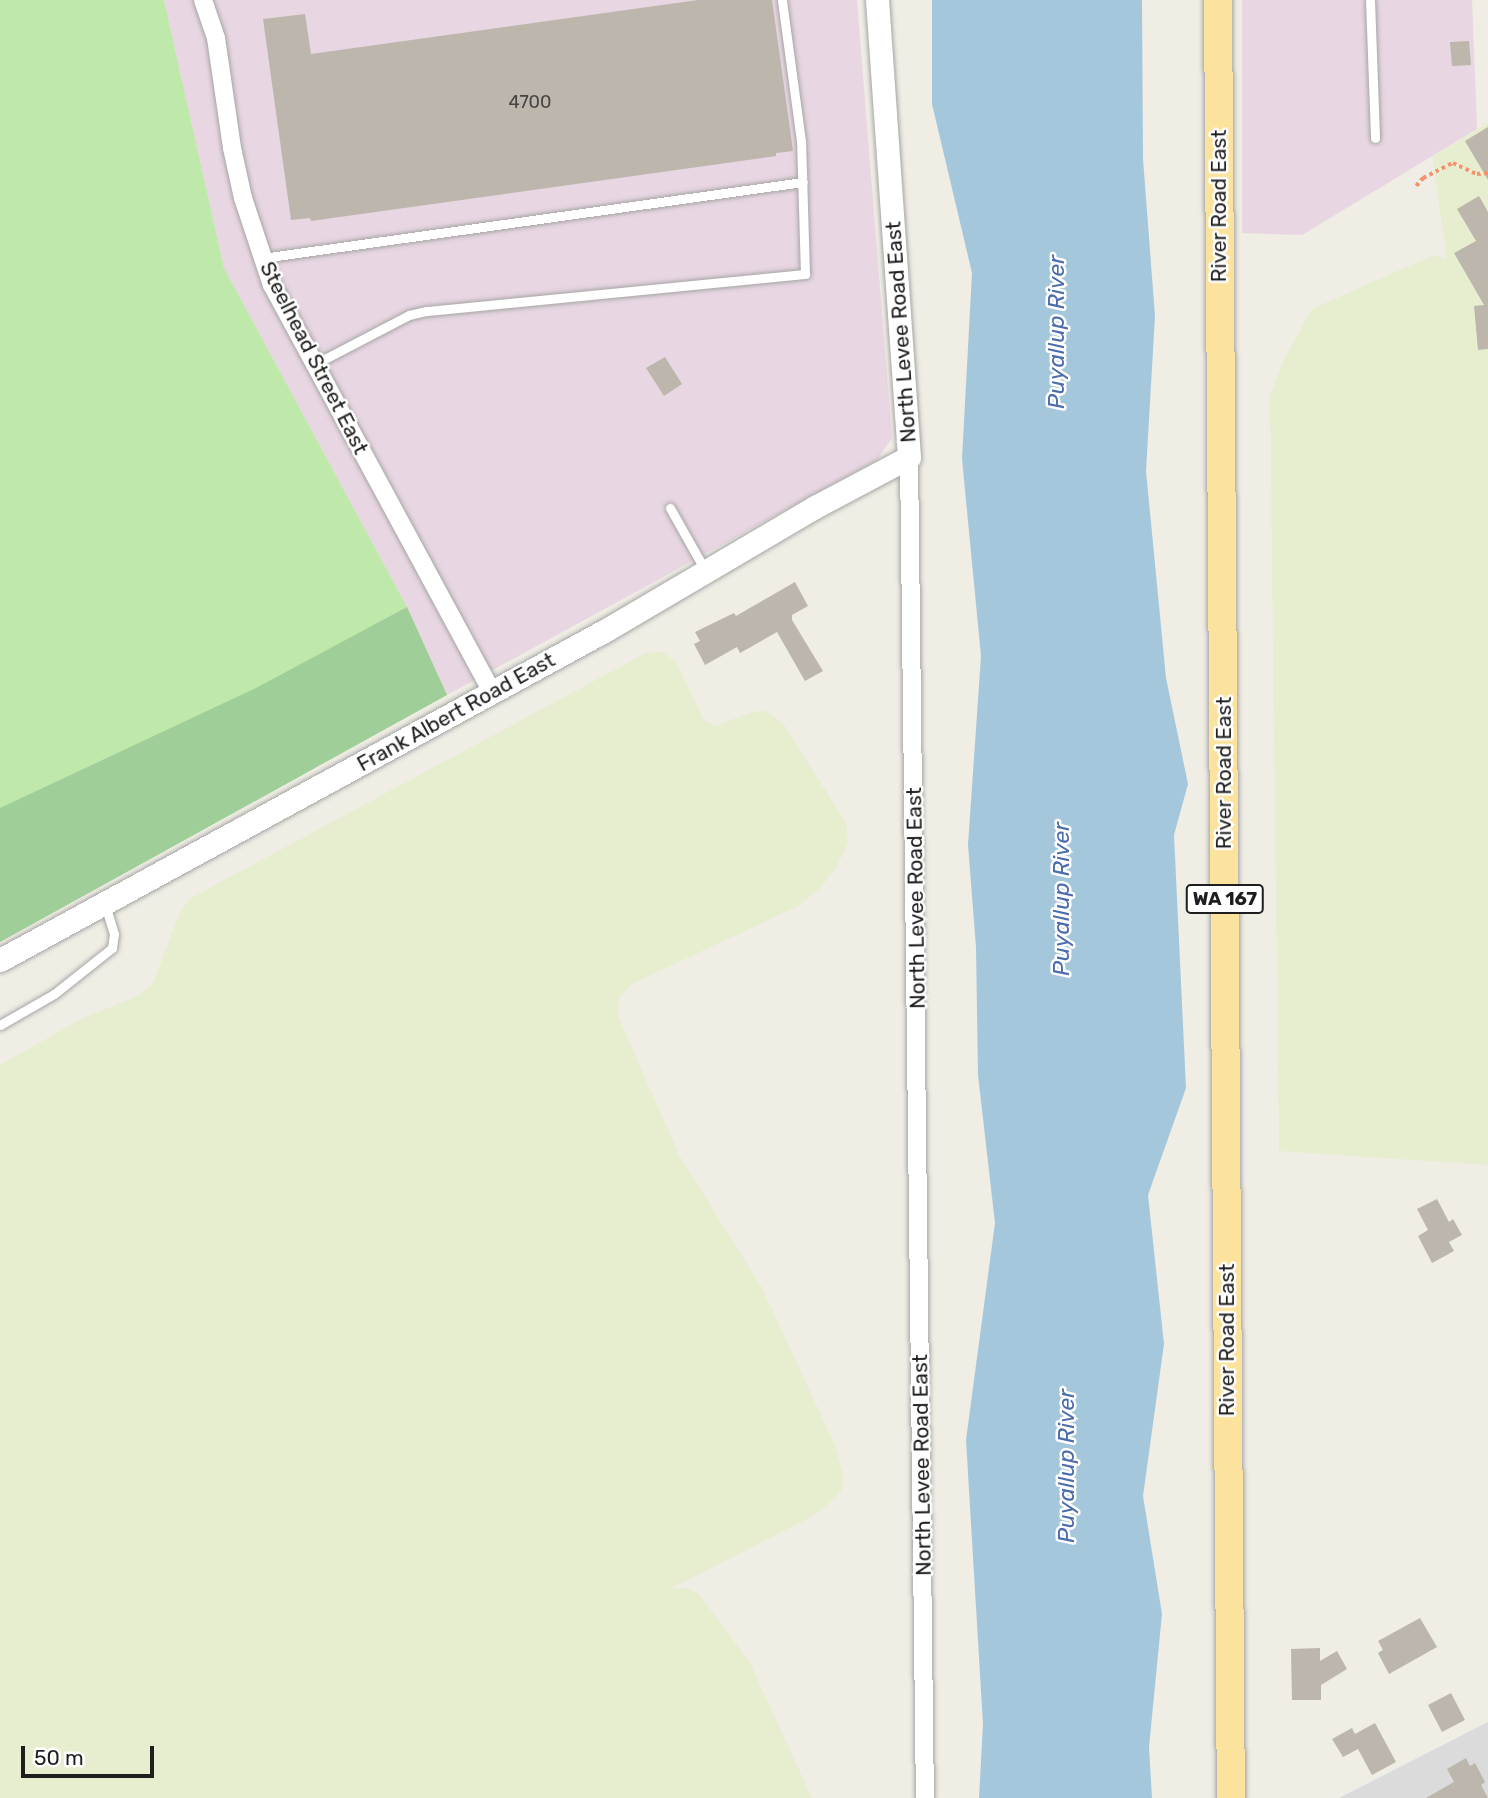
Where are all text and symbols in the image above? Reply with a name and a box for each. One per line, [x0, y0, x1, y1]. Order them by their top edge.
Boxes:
house number: 4700 [509, 91, 551, 113]
street label: River Road East [1206, 129, 1232, 283]
street label: North Levee Road East [881, 220, 921, 444]
water label: Puyallup River [1042, 255, 1070, 409]
street label: Steelhead Street East [254, 257, 374, 459]
street label: Frank Albert Road East [352, 647, 560, 777]
street label: River Road East [1211, 696, 1237, 850]
street label: North Levee Road East [901, 787, 931, 1009]
water label: Puyallup River [1047, 822, 1075, 976]
road number: WA 167 [1185, 884, 1265, 914]
street label: River Road East [1214, 1263, 1240, 1417]
street label: North Levee Road East [907, 1354, 937, 1576]
water label: Puyallup River [1052, 1389, 1080, 1543]
scale bar [24, 1731, 158, 1775]
text: 50 m [34, 1745, 84, 1770]

